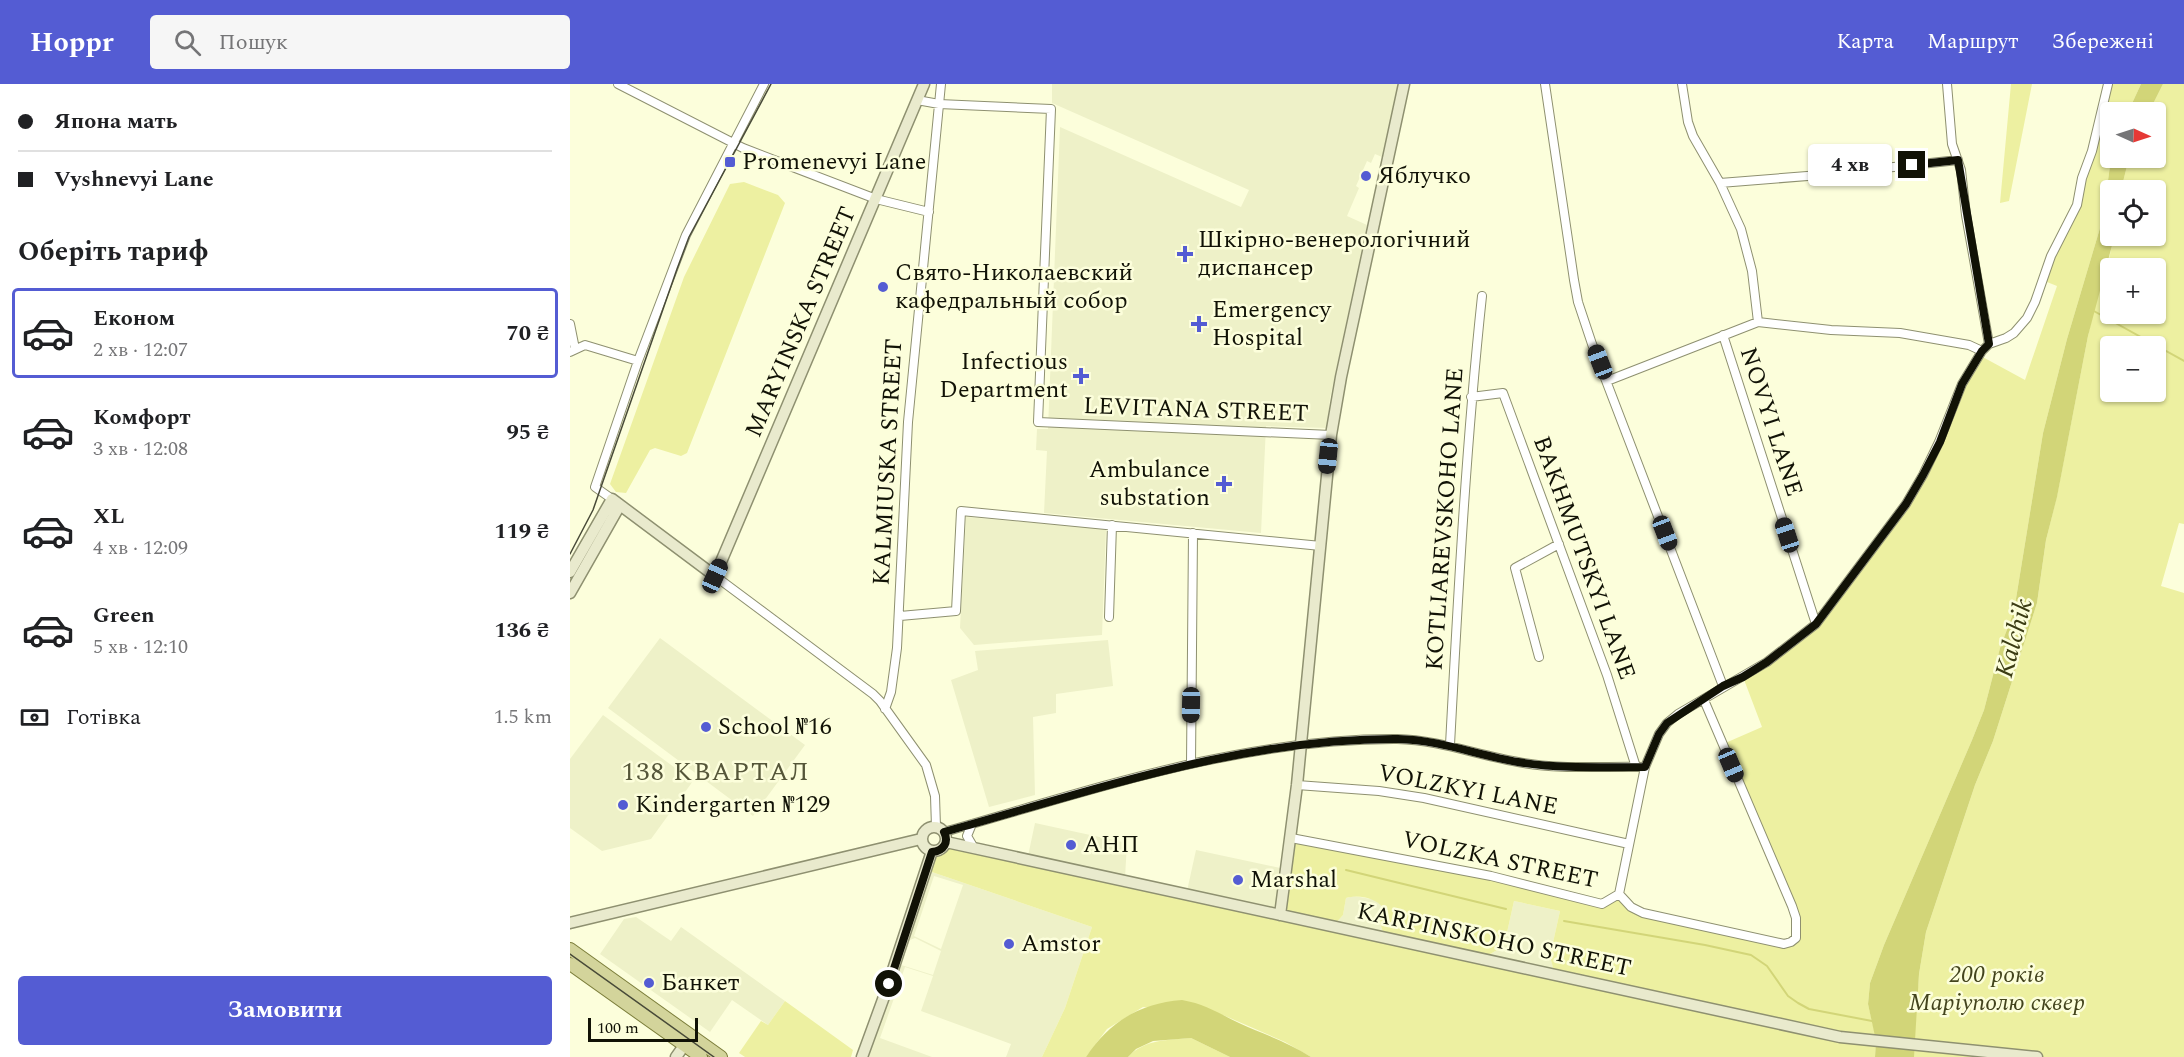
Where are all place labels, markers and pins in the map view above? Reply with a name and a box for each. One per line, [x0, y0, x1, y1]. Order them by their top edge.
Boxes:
place label: Promenevyi Lane [742, 144, 926, 180]
marker: Promenevyi Lane [723, 155, 737, 169]
place label: Яблучко [1378, 158, 1471, 194]
marker: Яблучко [1359, 169, 1373, 183]
place label: Шкірно-венерологічний диспансер [1198, 222, 1470, 286]
marker: Шкірно-венерологічний диспансер [1176, 245, 1194, 263]
place label: Свято-Николаевский кафедральный собор [895, 255, 1133, 319]
marker: Свято-Николаевский кафедральный собор [876, 280, 890, 294]
place label: Emergency Hospital [1212, 292, 1332, 356]
marker: Emergency Hospital [1190, 315, 1208, 333]
place label: Infectious Department [939, 344, 1068, 408]
marker: Infectious Department [1072, 367, 1090, 385]
place label: Ambulance substation [1089, 452, 1210, 516]
marker: Ambulance substation [1215, 475, 1233, 493]
place label: School №16 [718, 709, 832, 745]
marker: School №16 [699, 720, 713, 734]
place label: Kindergarten №129 [635, 787, 830, 823]
marker: Kindergarten №129 [616, 798, 630, 812]
place label: АНП [1083, 827, 1139, 863]
marker: АНП [1064, 838, 1078, 852]
place label: Marshal [1250, 862, 1337, 898]
marker: Marshal [1231, 873, 1245, 887]
place label: Amstor [1021, 926, 1101, 962]
marker: Amstor [1002, 937, 1016, 951]
place label: Банкет [661, 965, 740, 1001]
marker: Банкет [642, 976, 656, 990]

